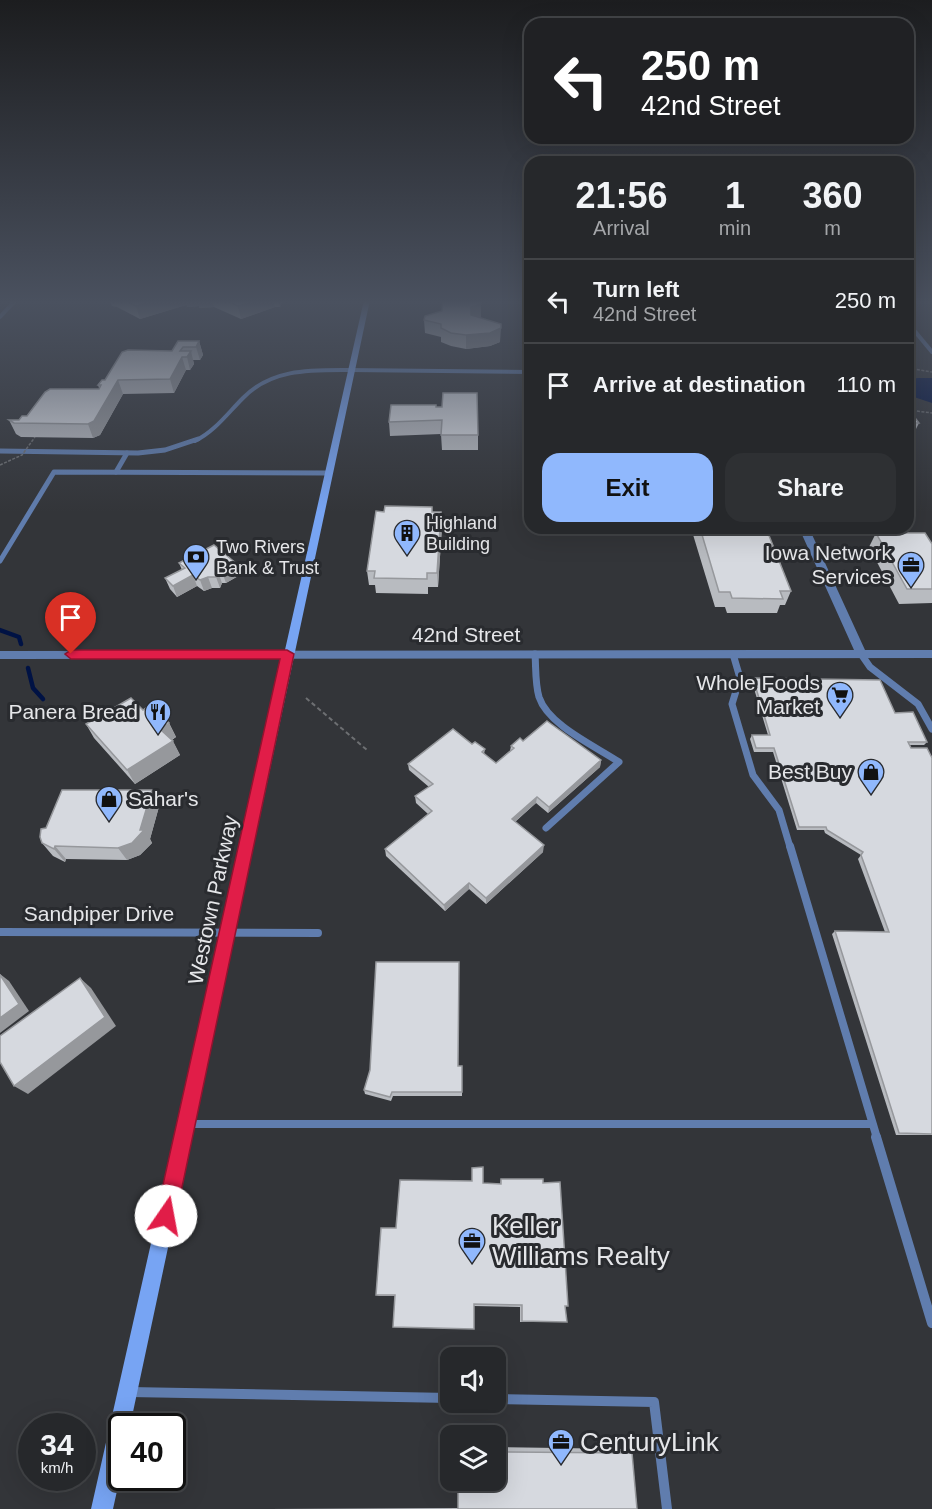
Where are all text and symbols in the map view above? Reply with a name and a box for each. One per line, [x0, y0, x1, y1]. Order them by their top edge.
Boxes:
icon: left [542, 42, 620, 120]
text: 250 m [641, 42, 760, 89]
text: 42nd Street [641, 91, 781, 121]
text: 21:56 [575, 175, 667, 216]
text: 1 [725, 175, 745, 216]
text: 360 [802, 175, 863, 216]
text: Arrival [593, 217, 650, 239]
text: min [719, 217, 751, 239]
text: m [824, 217, 841, 239]
text: Turn left [593, 277, 679, 302]
icon: left [542, 285, 575, 318]
text: 250 m [835, 288, 896, 313]
text: 42nd Street [593, 303, 696, 325]
icon: arrive [542, 369, 575, 402]
text: Arrive at destination [593, 372, 806, 397]
text: 110 m [836, 372, 896, 397]
button: Exit [542, 453, 713, 522]
button: Share [725, 453, 896, 522]
place label: Highland Building [426, 513, 497, 554]
building icon: Highland Building [392, 518, 422, 556]
place label: Two Rivers Bank & Trust [216, 537, 319, 578]
place label: Iowa Network Services [765, 541, 892, 588]
bank icon: Two Rivers Bank & Trust [181, 542, 211, 580]
office icon: Iowa Network Services [896, 550, 926, 588]
pin [45, 592, 96, 654]
icon: arrive [54, 601, 87, 634]
street label: 42nd Street [412, 623, 520, 646]
place label: Whole Foods Market [696, 671, 820, 718]
supermarket icon: Whole Foods Market [825, 680, 855, 718]
restaurant icon: Panera Bread [143, 697, 173, 735]
place label: Panera Bread [8, 700, 138, 723]
shop icon: Best Buy [856, 757, 886, 795]
place label: Best Buy [768, 760, 852, 783]
shop icon: Sahar's [94, 784, 124, 822]
place label: Sahar's [128, 787, 199, 810]
street label: Westown Parkway [183, 813, 242, 987]
street label: Sandpiper Drive [24, 902, 174, 925]
position arrow [134, 1184, 198, 1248]
place label: Keller Williams Realty [492, 1211, 670, 1271]
office icon: Keller Williams Realty [457, 1226, 487, 1264]
map controls [440, 1347, 506, 1491]
button: sound [440, 1347, 506, 1413]
speed limit sign: 40 [108, 1413, 186, 1491]
button: layers [440, 1425, 506, 1491]
office icon: CenturyLink [546, 1427, 576, 1465]
place label: CenturyLink [580, 1427, 720, 1457]
text: 34 [40, 1428, 74, 1461]
text: km/h [41, 1459, 73, 1476]

